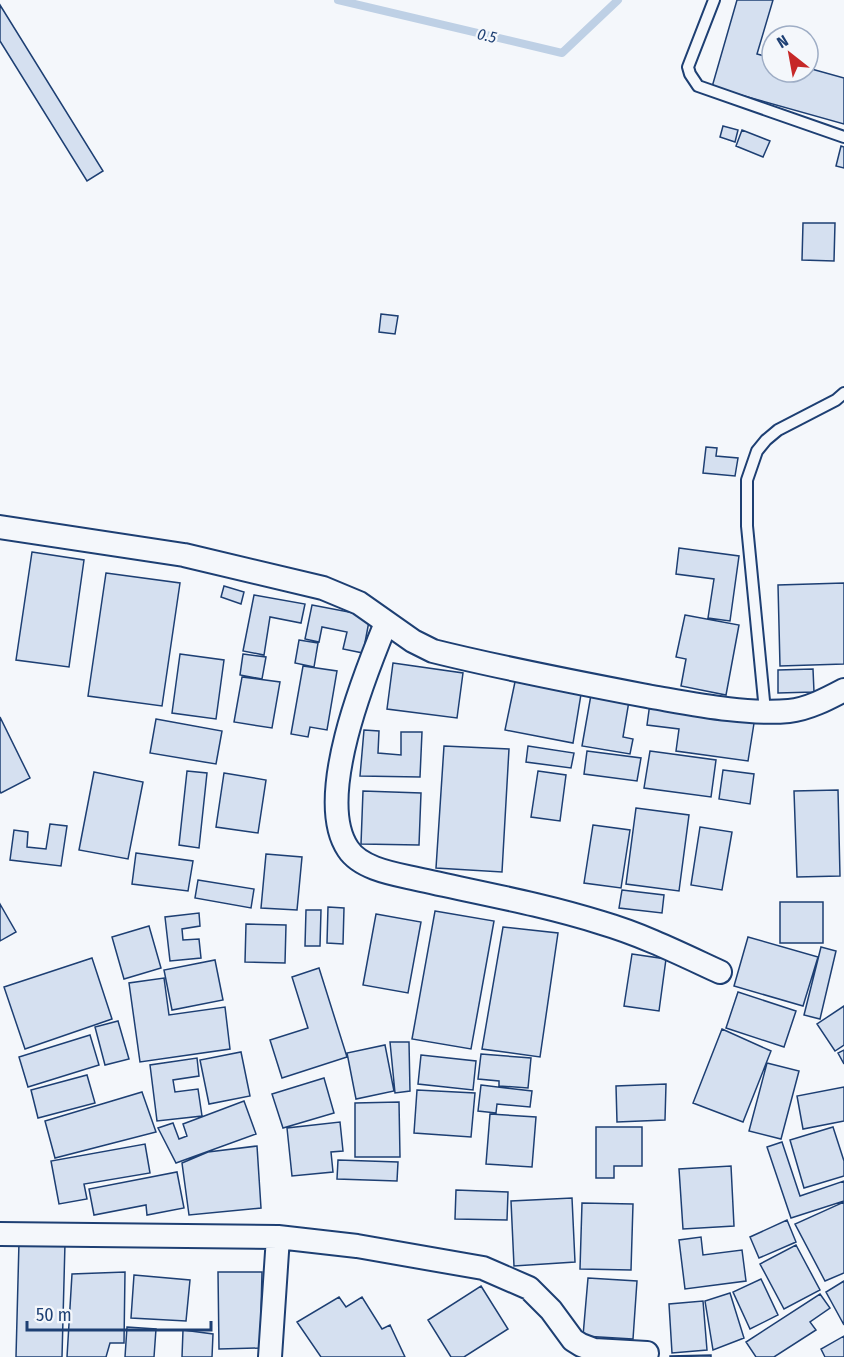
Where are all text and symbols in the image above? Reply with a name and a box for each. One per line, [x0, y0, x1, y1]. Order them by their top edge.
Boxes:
water label: 0.5 [475, 24, 499, 47]
north arrow [760, 24, 820, 84]
text: N [774, 31, 792, 52]
scale bar [27, 1294, 212, 1332]
text: 50 m [36, 1304, 72, 1326]

